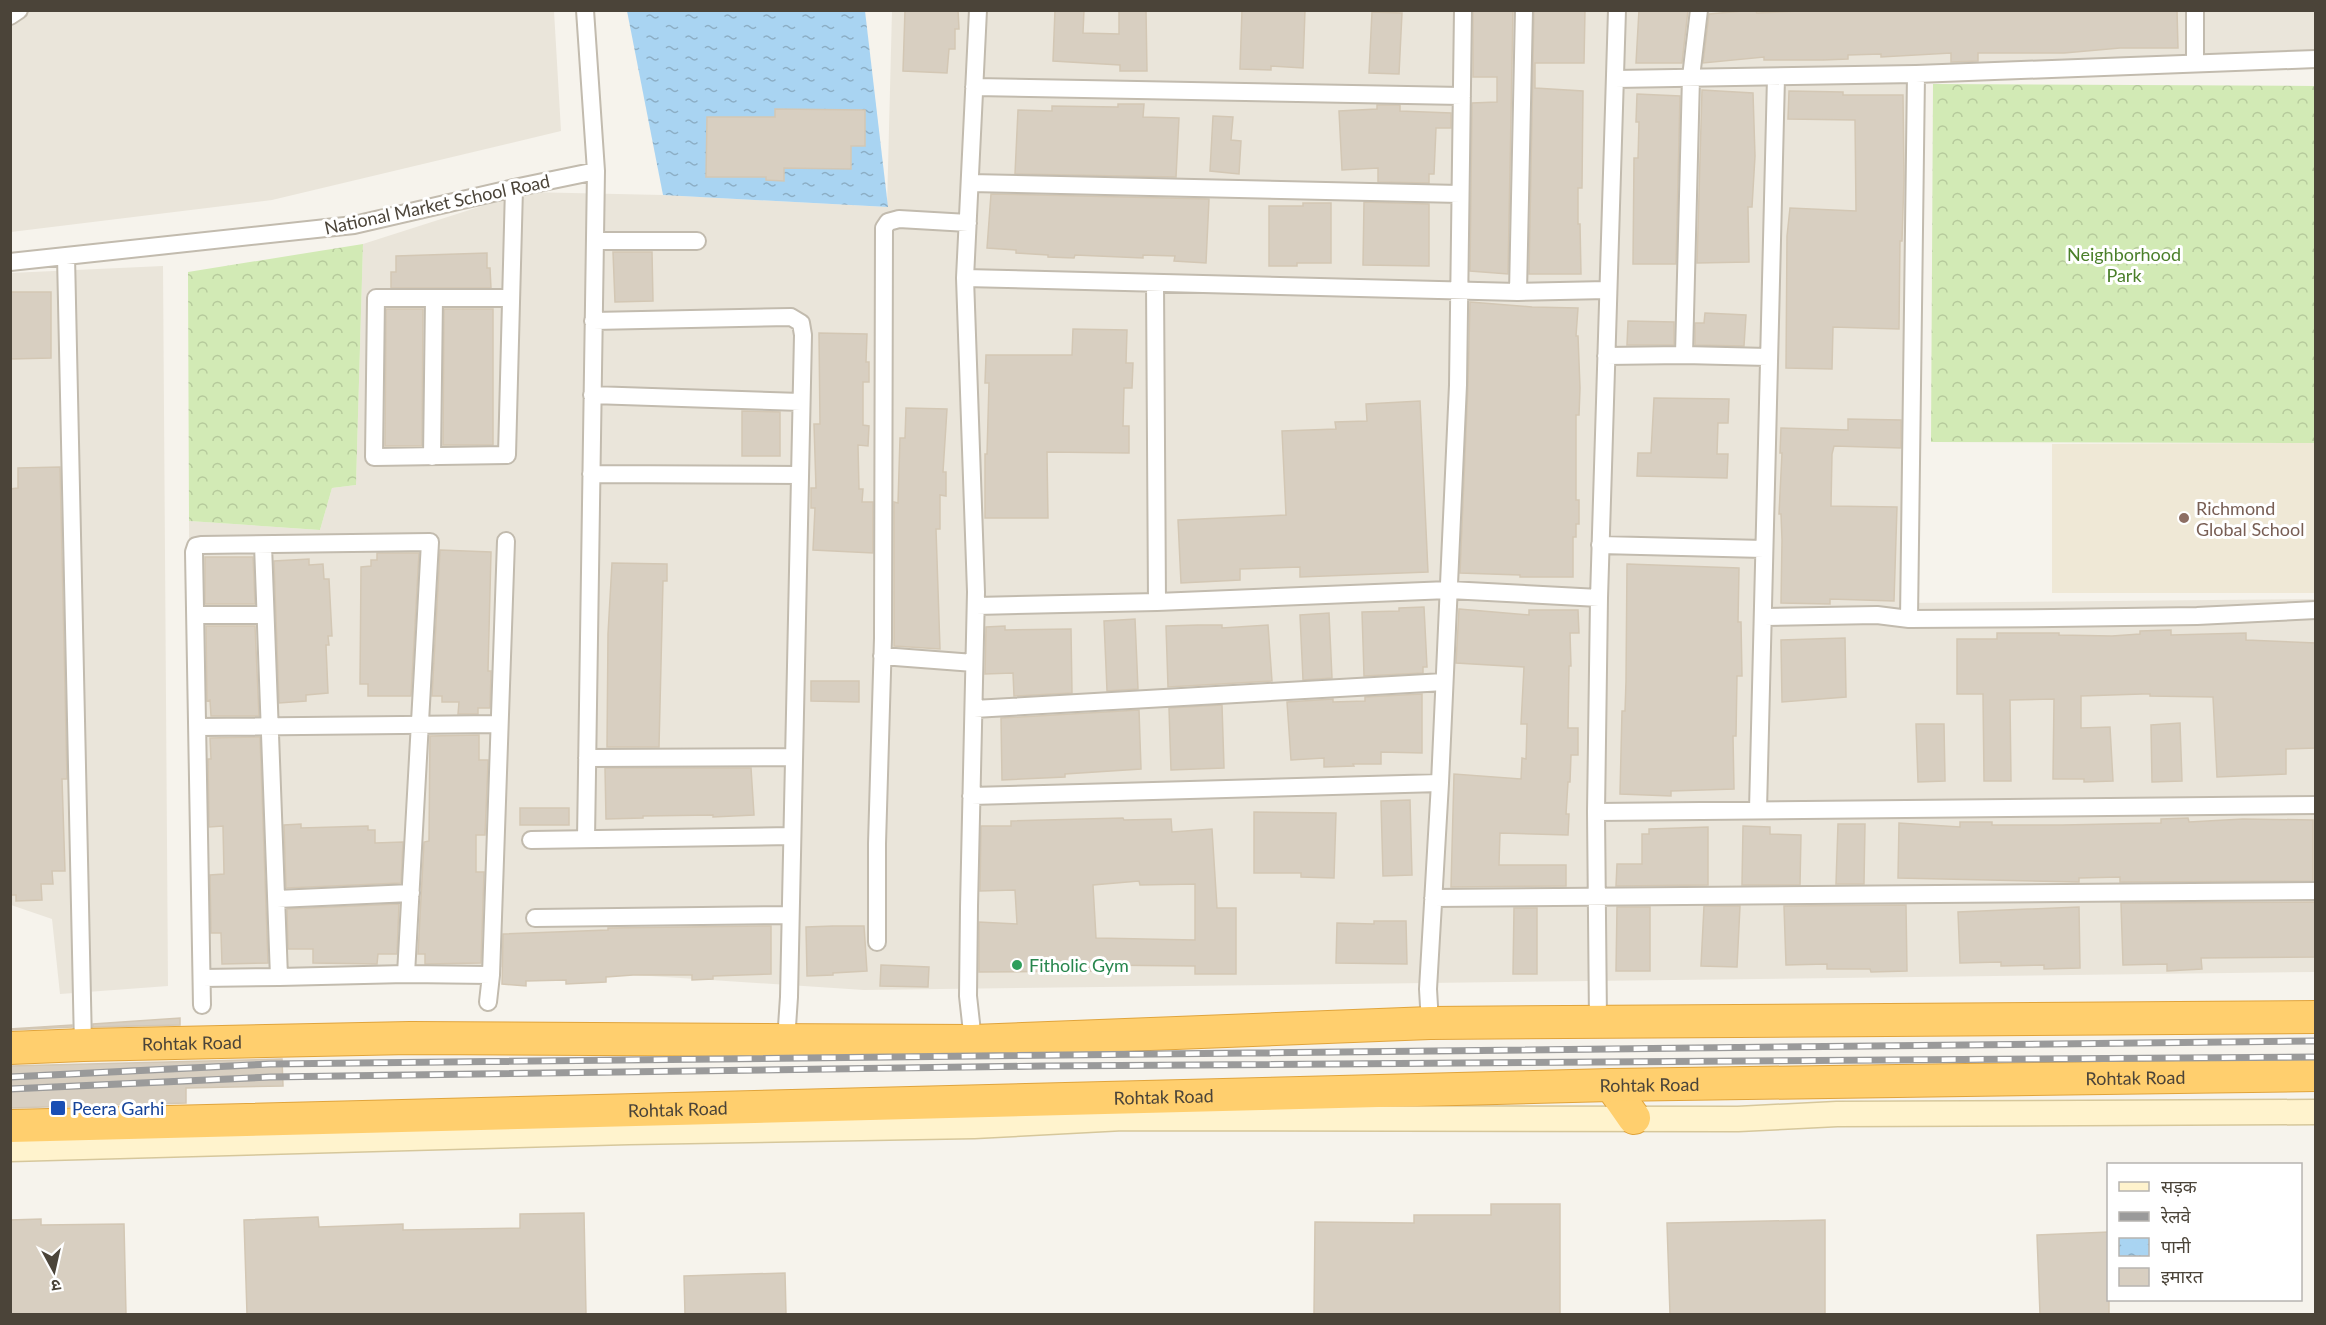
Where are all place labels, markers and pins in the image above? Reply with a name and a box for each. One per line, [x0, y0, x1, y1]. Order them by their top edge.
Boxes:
place label: Richmond Global School [2196, 497, 2304, 540]
marker: Richmond Global School [2177, 511, 2191, 525]
place label: Fitholic Gym [1029, 954, 1129, 976]
marker: Fitholic Gym [1010, 958, 1024, 972]
place label: Peera Garhi [72, 1097, 164, 1119]
marker: Peera Garhi [49, 1099, 67, 1117]

